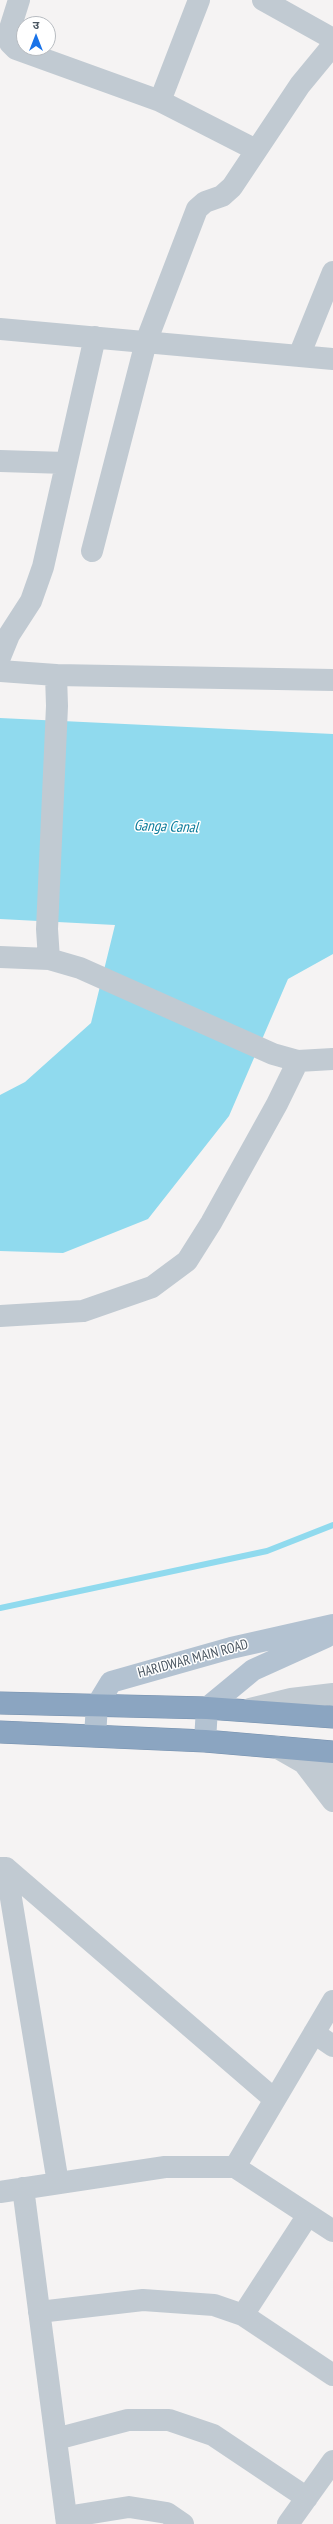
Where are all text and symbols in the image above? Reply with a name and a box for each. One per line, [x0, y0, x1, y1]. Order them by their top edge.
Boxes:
north arrow [16, 16, 56, 56]
text: उ [33, 18, 39, 32]
water label: Ganga Canal [134, 817, 198, 837]
street label: HARIDWAR MAIN ROAD [136, 1636, 250, 1682]

